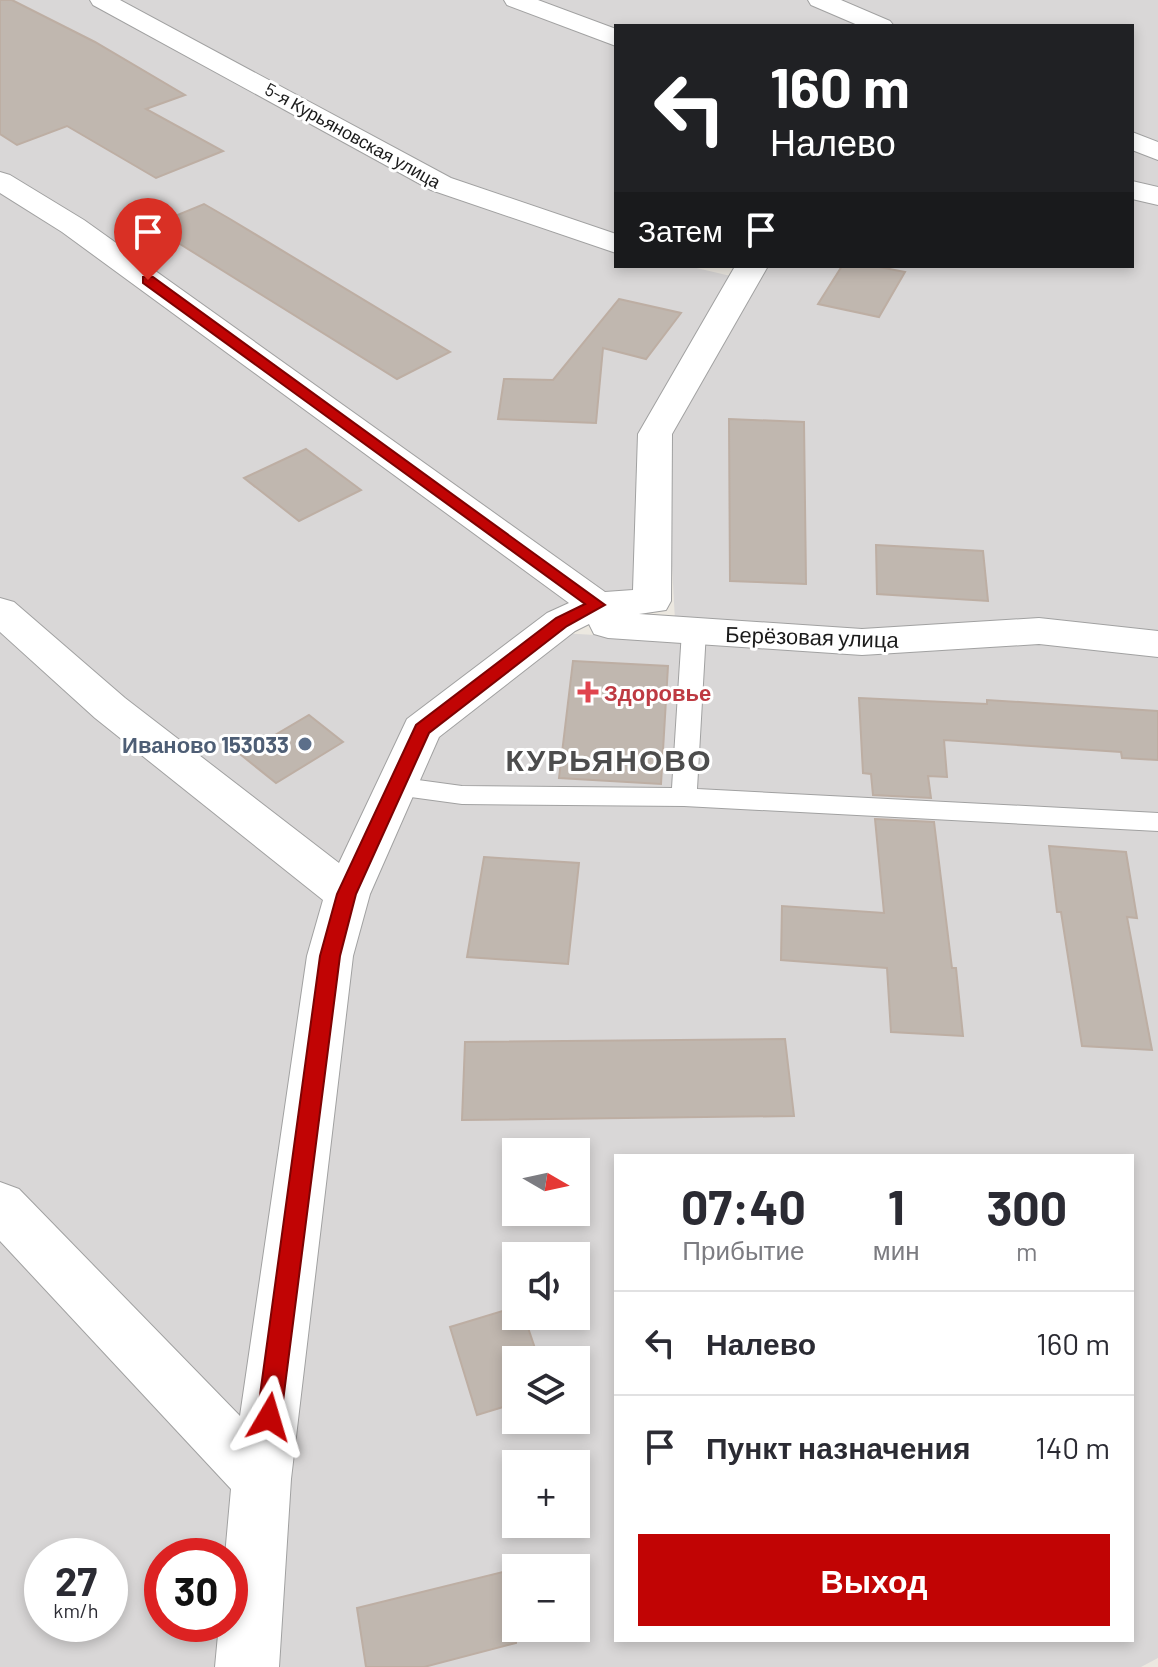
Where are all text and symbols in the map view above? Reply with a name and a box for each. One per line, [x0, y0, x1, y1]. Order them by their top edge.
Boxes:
text: 160 m [770, 52, 910, 119]
icon: left [638, 56, 742, 160]
street label: 5-я Курьяновская улица [261, 77, 446, 193]
text: Налево [770, 120, 896, 163]
pin [114, 198, 182, 280]
icon: arrive [739, 208, 783, 252]
icon: arrive [126, 210, 170, 254]
text: Затем [638, 212, 723, 248]
street label: Берёзовая улица [725, 620, 900, 653]
place label: Здоровье [604, 679, 711, 706]
marker: Здоровье [579, 683, 597, 701]
place label: Иваново 153033 [122, 731, 289, 757]
marker: Иваново 153033 [296, 735, 314, 753]
district label: КУРЬЯНОВО [506, 741, 712, 777]
north arrow [502, 1138, 590, 1226]
map controls [502, 1138, 590, 1642]
text: 07:40 [681, 1177, 806, 1235]
text: 1 [888, 1177, 905, 1235]
text: 300 [986, 1178, 1067, 1236]
text: Прибытие [682, 1234, 804, 1265]
text: мин [873, 1234, 920, 1265]
text: m [1016, 1235, 1038, 1266]
button: sound [502, 1242, 590, 1330]
icon: left [638, 1321, 682, 1365]
text: Налево [706, 1325, 816, 1361]
text: 160 m [1036, 1325, 1110, 1361]
button: layers [502, 1346, 590, 1434]
position arrow [227, 1375, 311, 1459]
icon: arrive [638, 1425, 682, 1469]
text: Пункт назначения [706, 1429, 970, 1465]
text: 140 m [1035, 1429, 1110, 1465]
button: + [502, 1450, 590, 1538]
button: Выход [638, 1534, 1110, 1626]
speed limit sign: 30 [144, 1538, 248, 1642]
button: − [502, 1554, 590, 1642]
text: 27 [55, 1556, 97, 1604]
text: km/h [53, 1598, 99, 1622]

